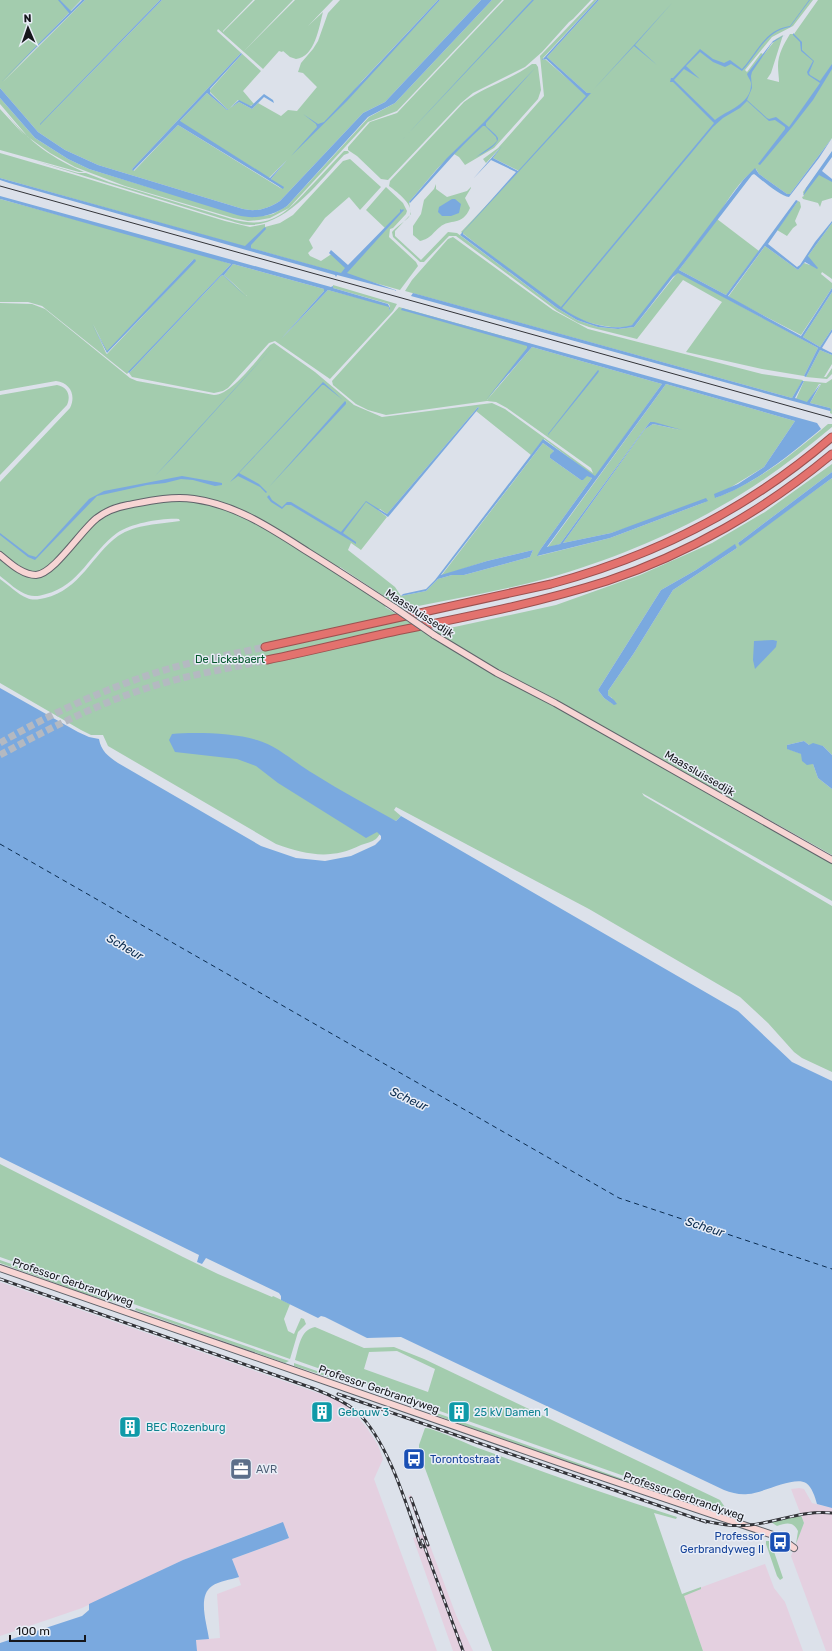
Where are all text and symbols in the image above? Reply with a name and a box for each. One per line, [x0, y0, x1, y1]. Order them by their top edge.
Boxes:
north arrow [8, 8, 48, 48]
text: N [23, 12, 32, 25]
street label: Maassluissedijk [383, 586, 457, 641]
park label: De Lickebaert [195, 653, 266, 666]
street label: Maassluissedijk [662, 748, 738, 799]
water label: Scheur [104, 931, 146, 963]
water label: Scheur [388, 1084, 430, 1114]
water label: Scheur [684, 1214, 727, 1240]
street label: Professor Gerbrandyweg [11, 1256, 135, 1309]
street label: Professor Gerbrandyweg [317, 1363, 441, 1416]
building icon: Gebouw 3 [309, 1399, 335, 1425]
building icon: 25 kV Damen 1 [446, 1399, 472, 1425]
place label: Gebouw 3 [338, 1406, 389, 1419]
place label: 25 kV Damen 1 [474, 1406, 548, 1419]
building icon: BEC Rozenburg [117, 1414, 143, 1440]
place label: BEC Rozenburg [146, 1421, 226, 1434]
bus stop icon: Torontostraat [401, 1446, 427, 1472]
place label: Torontostraat [430, 1453, 500, 1466]
office icon: AVR [228, 1456, 254, 1482]
place label: AVR [256, 1463, 277, 1476]
street label: Professor Gerbrandyweg [622, 1470, 746, 1523]
bus stop icon: Professor Gerbrandyweg II [767, 1529, 793, 1555]
place label: Professor Gerbrandyweg II [680, 1530, 765, 1556]
scale bar [10, 1617, 85, 1643]
text: 100 m [16, 1624, 50, 1638]

